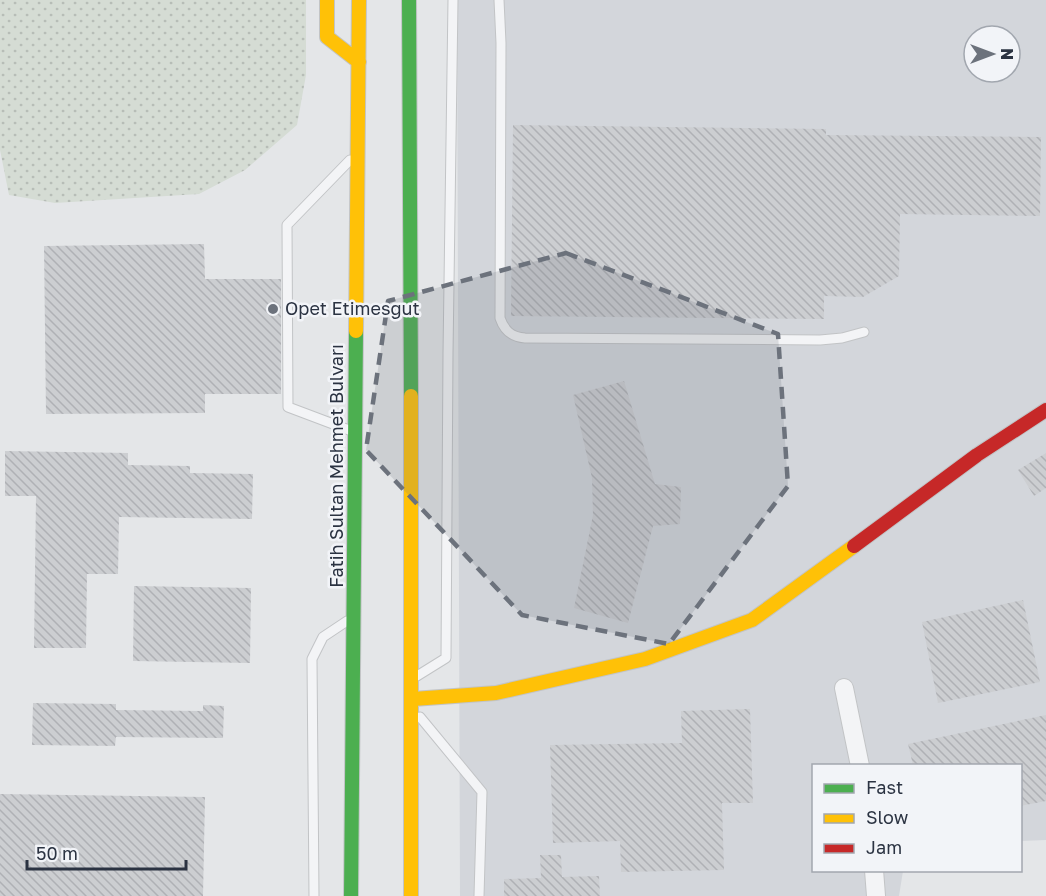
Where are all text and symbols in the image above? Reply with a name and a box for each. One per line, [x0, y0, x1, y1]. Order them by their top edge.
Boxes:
north arrow [962, 24, 1022, 84]
text: N [997, 48, 1017, 60]
place label: Opet Etimesgut [285, 297, 420, 319]
marker: Opet Etimesgut [266, 302, 280, 316]
street label: Fatih Sultan Mehmet Bulvarı [325, 344, 347, 588]
legend [812, 764, 1022, 872]
text: Fast [866, 776, 903, 798]
text: Slow [866, 806, 909, 828]
scale bar [27, 833, 186, 871]
text: Jam [866, 836, 902, 858]
text: 50 m [36, 842, 78, 864]

